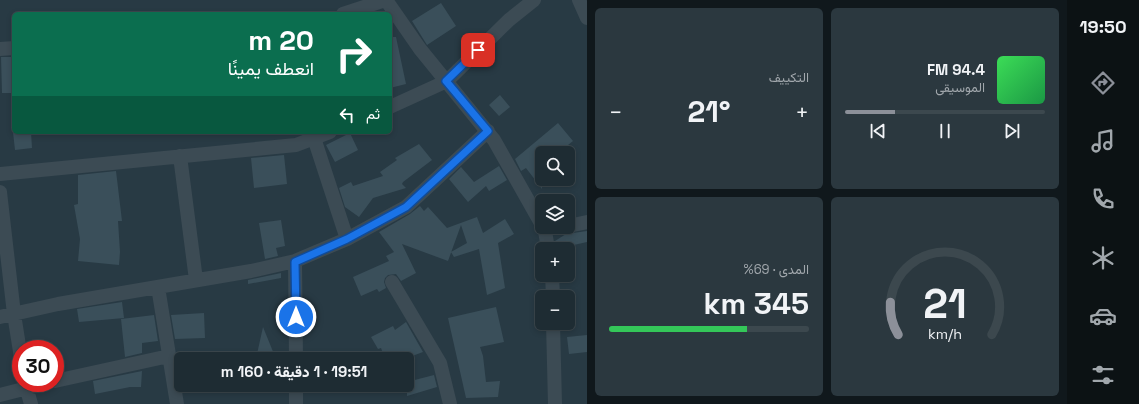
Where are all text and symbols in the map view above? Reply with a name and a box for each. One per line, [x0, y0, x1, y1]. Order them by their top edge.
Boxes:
text: 19:50 [1079, 15, 1127, 38]
text: 20 m [248, 22, 314, 58]
icon: right [328, 28, 380, 80]
pin [461, 33, 495, 67]
icon: arrive [467, 39, 489, 61]
text: انعطف يمينًا [228, 57, 314, 80]
text: 94.4 FM [927, 60, 985, 79]
text: التكييف [769, 69, 809, 86]
icon: directions [1089, 69, 1117, 97]
text: الموسيقى [935, 79, 985, 96]
text: 21° [687, 92, 731, 131]
text: − [609, 98, 623, 126]
text: + [795, 98, 809, 126]
icon: left [336, 104, 358, 126]
text: ثم [366, 104, 380, 123]
icon: previous [867, 120, 889, 142]
icon: pause [934, 120, 956, 142]
icon: next [1001, 120, 1023, 142]
icon: music [1089, 127, 1117, 155]
map controls [535, 146, 575, 330]
button: search [535, 146, 575, 186]
icon: phone [1089, 185, 1117, 213]
button: layers [535, 194, 575, 234]
button: + [535, 242, 575, 282]
icon: climate [1089, 244, 1117, 272]
text: المدى · 69% [744, 261, 809, 278]
text: 21 [923, 276, 967, 329]
text: 345 km [704, 284, 809, 323]
button: − [535, 290, 575, 330]
position arrow [275, 296, 317, 338]
icon: car [1089, 302, 1117, 330]
text: km/h [928, 324, 962, 342]
speed limit sign: 30 [12, 340, 64, 392]
icon: filters [1089, 361, 1117, 389]
text: 19:51 · 1 دقيقة · 160 m [221, 362, 367, 381]

